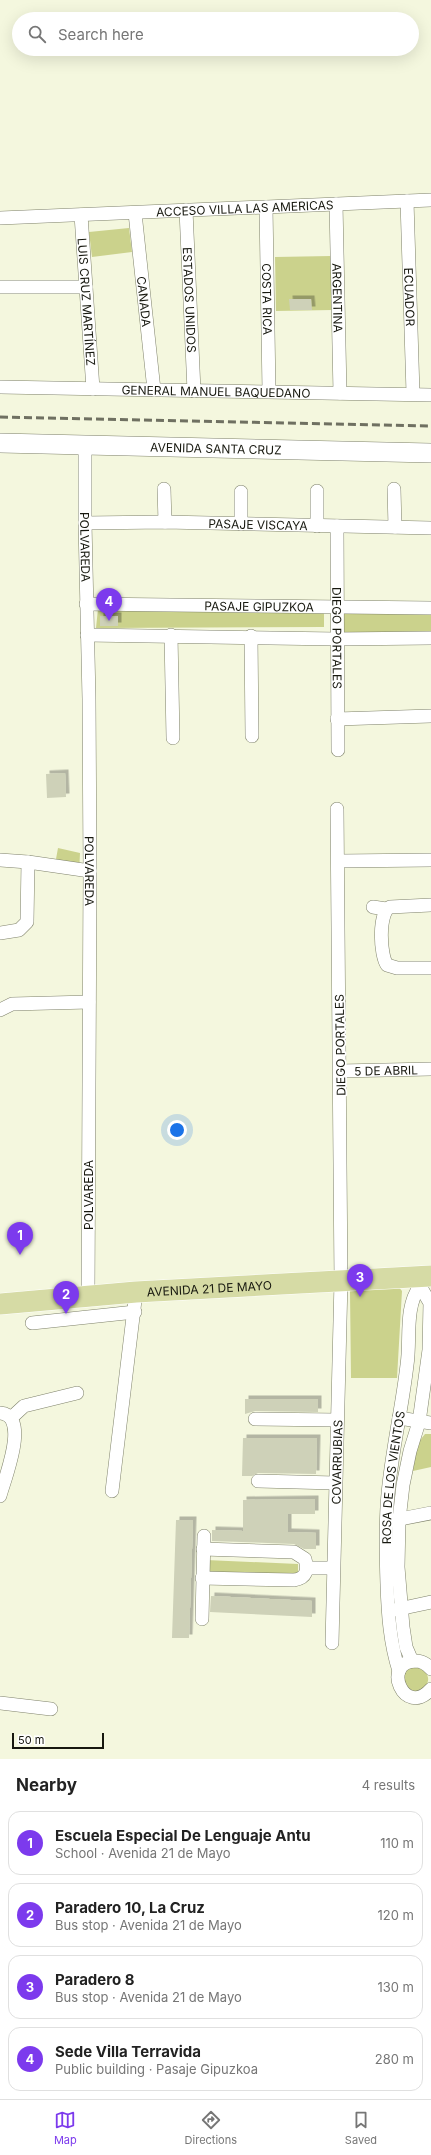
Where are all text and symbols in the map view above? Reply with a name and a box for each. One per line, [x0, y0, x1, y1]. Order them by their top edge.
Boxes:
search box [12, 12, 419, 56]
icon: search [26, 23, 48, 45]
text: Search here [58, 25, 144, 44]
street label: ACCESO VILLA LAS AMERICAS [156, 197, 334, 219]
street label: LUIS CRUZ MARTÍNEZ [75, 237, 99, 366]
street label: ESTADOS UNIDOS [180, 247, 200, 353]
street label: COSTA RICA [259, 263, 276, 335]
street label: ARGENTINA [330, 263, 346, 333]
street label: ECUADOR [402, 267, 418, 327]
street label: CANADA [134, 275, 155, 327]
street label: GENERAL MANUEL BAQUEDANO [121, 382, 311, 400]
street label: AVENIDA SANTA CRUZ [150, 439, 282, 457]
street label: POLVAREDA [77, 512, 94, 582]
street label: PASAJE VISCAYA [208, 515, 308, 533]
street label: DIEGO PORTALES [330, 587, 345, 689]
pin: 4 [96, 588, 122, 621]
street label: PASAJE GIPUZKOA [204, 598, 314, 614]
street label: POLVAREDA [82, 836, 98, 906]
street label: DIEGO PORTALES [332, 994, 348, 1096]
street label: 5 DE ABRIL [354, 1062, 418, 1078]
your location [167, 1120, 187, 1140]
street label: POLVAREDA [81, 1160, 96, 1230]
pin: 1 [7, 1222, 33, 1255]
pin: 3 [347, 1264, 373, 1297]
street label: AVENIDA 21 DE MAYO [146, 1277, 272, 1299]
pin: 2 [53, 1281, 79, 1314]
street label: ROSA DE LOS VIENTOS [378, 1409, 408, 1544]
street label: COVARRUBIAS [328, 1419, 345, 1505]
scale bar [12, 1731, 104, 1750]
text: 50 m [18, 1733, 44, 1747]
text: Nearby [16, 1775, 77, 1795]
text: 4 results [362, 1777, 415, 1793]
text: Escuela Especial De Lenguaje Antu [55, 1826, 311, 1845]
text: 1 [27, 1835, 33, 1851]
text: 110 m [380, 1835, 414, 1851]
text: School · Avenida 21 de Mayo [55, 1845, 230, 1861]
text: Paradero 10, La Cruz [55, 1898, 205, 1917]
text: 2 [26, 1907, 34, 1923]
text: 120 m [378, 1907, 414, 1923]
text: Bus stop · Avenida 21 de Mayo [55, 1917, 242, 1933]
text: Paradero 8 [55, 1970, 135, 1989]
text: 3 [26, 1979, 34, 1995]
text: 130 m [377, 1979, 414, 1995]
text: Bus stop · Avenida 21 de Mayo [55, 1989, 242, 2005]
text: Sede Villa Terravida [55, 2042, 201, 2061]
text: 4 [26, 2051, 34, 2067]
text: 280 m [375, 2051, 414, 2067]
text: Public building · Pasaje Gipuzkoa [55, 2061, 258, 2077]
tab: Map [54, 2109, 77, 2147]
tab: Directions [185, 2109, 237, 2147]
tab: Saved [345, 2109, 377, 2147]

